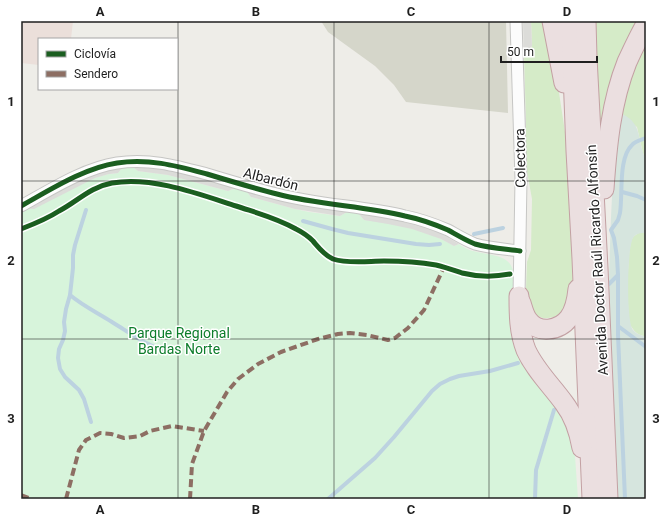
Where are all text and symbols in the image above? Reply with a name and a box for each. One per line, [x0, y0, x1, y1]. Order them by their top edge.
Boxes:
text: A [96, 4, 105, 19]
text: B [252, 4, 260, 19]
text: C [407, 4, 416, 19]
text: D [563, 4, 571, 19]
legend [38, 38, 178, 90]
scale bar [501, 38, 597, 64]
text: 50 m [507, 45, 534, 59]
text: Ciclovía [74, 47, 116, 61]
text: Sendero [74, 67, 118, 81]
text: 1 [7, 94, 15, 109]
text: 1 [652, 94, 660, 109]
street label: Colectora [511, 128, 529, 188]
street label: Avenida Doctor Raúl Ricardo Alfonsín [583, 144, 611, 376]
street label: Albardón [242, 164, 300, 194]
text: 2 [7, 253, 15, 268]
text: 2 [652, 253, 660, 268]
park label: Parque Regional Bardas Norte [128, 325, 230, 357]
text: 3 [7, 411, 15, 426]
text: 3 [652, 411, 660, 426]
text: A [96, 502, 105, 517]
text: B [252, 502, 260, 517]
text: C [407, 502, 416, 517]
text: D [563, 502, 571, 517]

